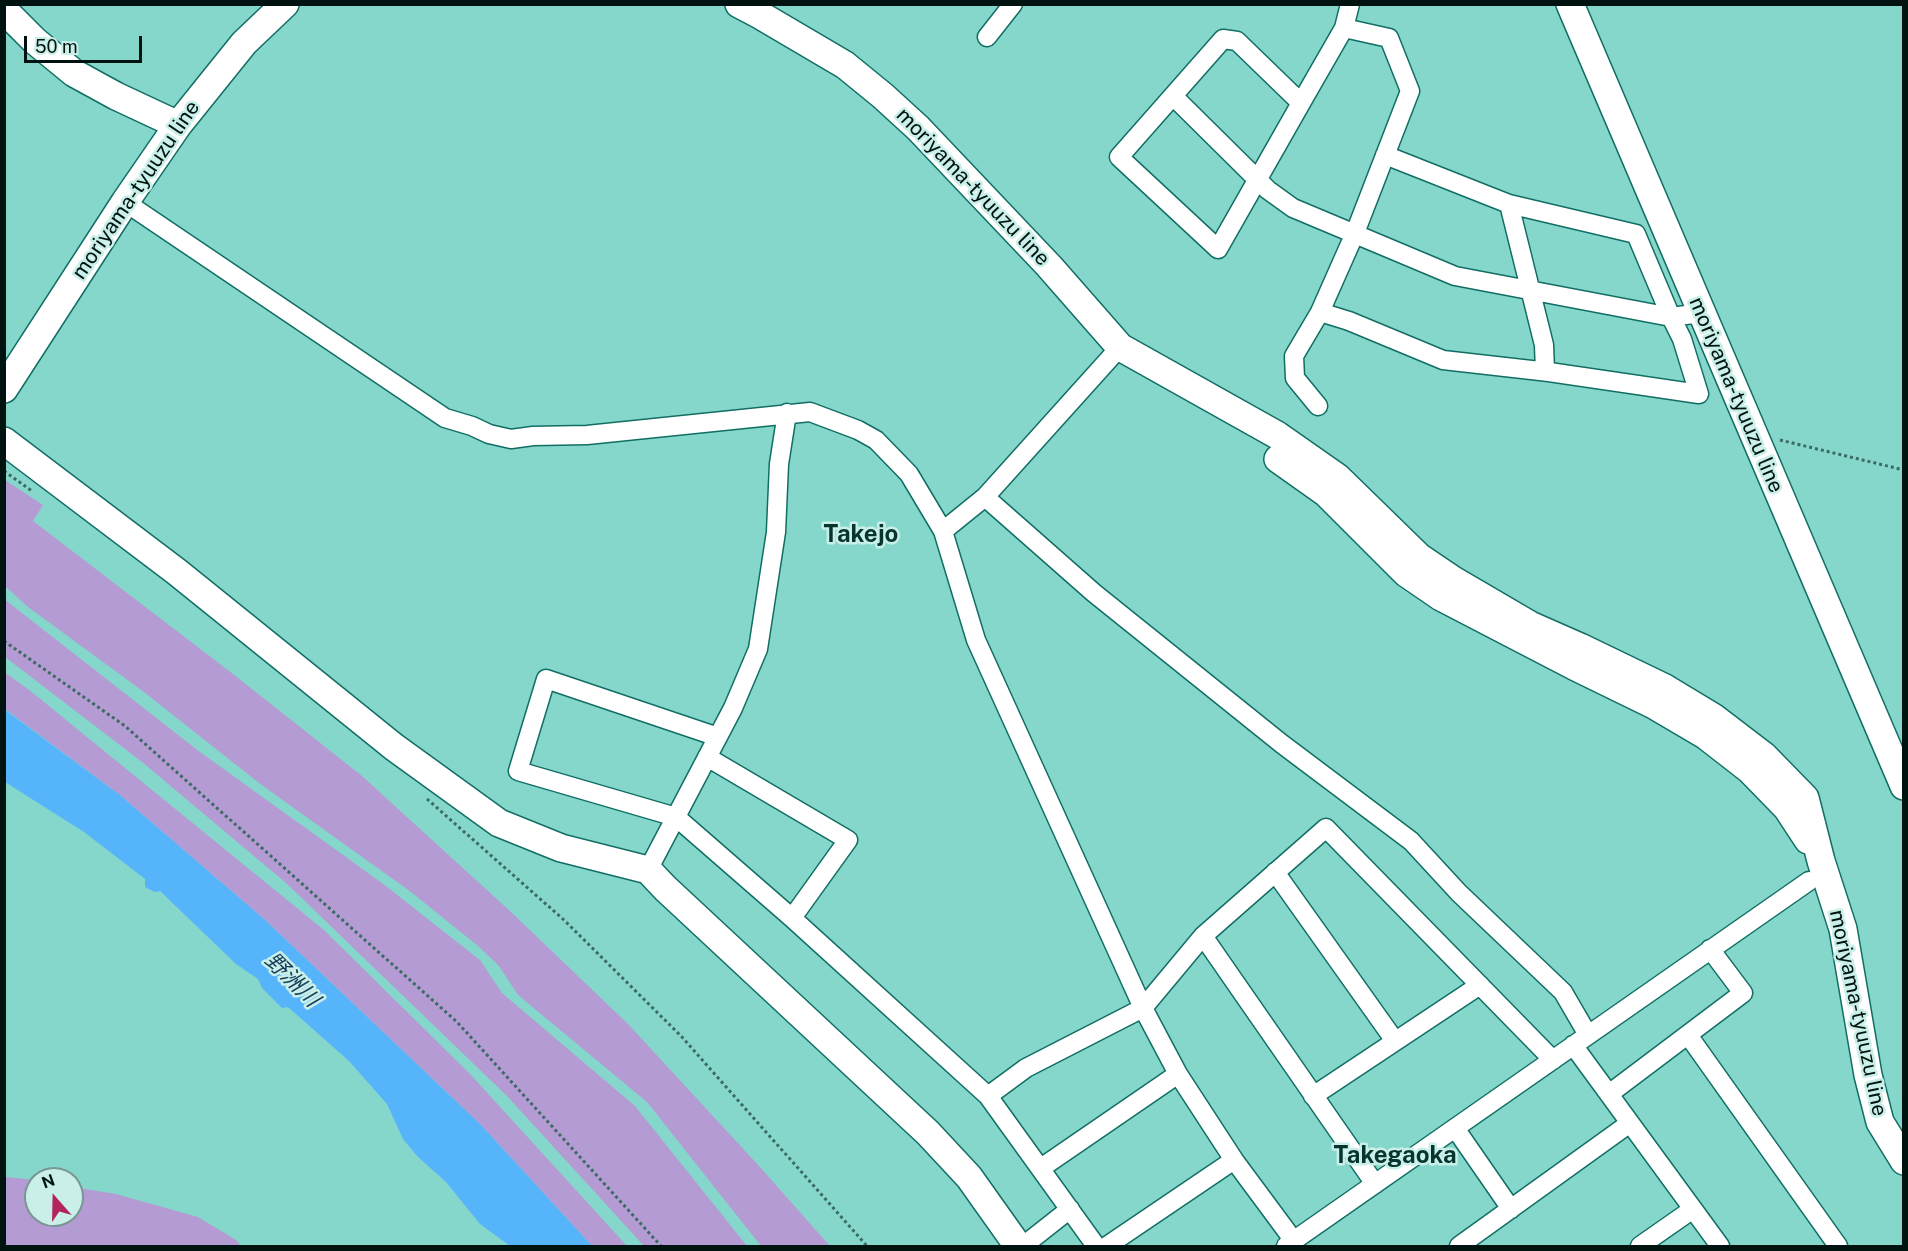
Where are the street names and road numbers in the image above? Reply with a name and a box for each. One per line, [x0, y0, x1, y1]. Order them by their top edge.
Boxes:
street label: moriyama-tyuuzu line [67, 96, 205, 284]
street label: moriyama-tyuuzu line [891, 103, 1055, 271]
street label: moriyama-tyuuzu line [1683, 293, 1789, 497]
street label: moriyama-tyuuzu line [1824, 908, 1892, 1118]

